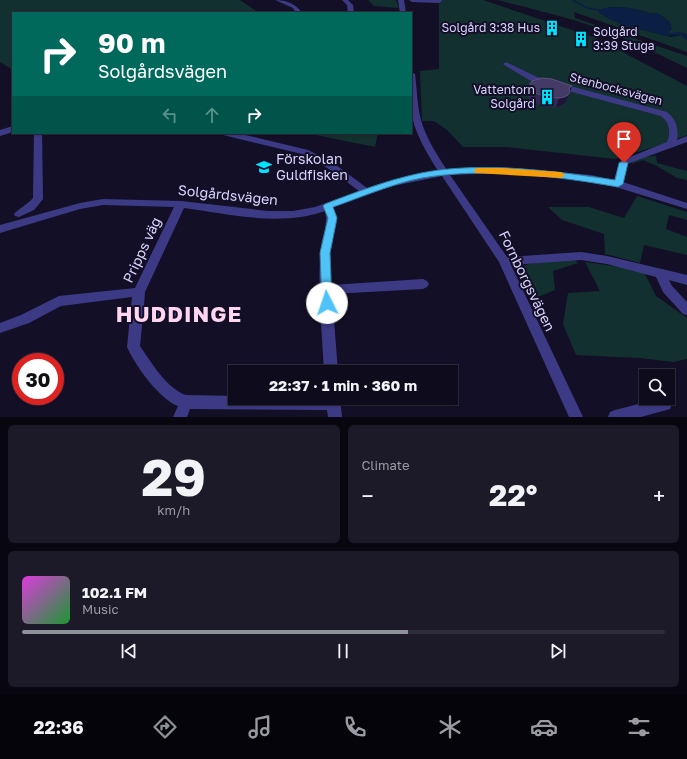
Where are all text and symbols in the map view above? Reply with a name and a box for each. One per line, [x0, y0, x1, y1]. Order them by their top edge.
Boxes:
building icon: Solgård 3:38 Hus [543, 19, 561, 37]
place label: Solgård 3:38 Hus [442, 20, 540, 35]
place label: Solgård 3:39 Stuga [593, 24, 655, 53]
text: 90 m [98, 26, 165, 59]
icon: right [32, 28, 84, 80]
building icon: Solgård 3:39 Stuga [572, 30, 590, 48]
text: Solgårdsvägen [98, 60, 227, 82]
street label: Stenbocksvägen [568, 69, 664, 108]
place label: Vattentorn Solgård [473, 82, 535, 111]
building icon: Vattentorn Solgård [538, 88, 556, 106]
icon: left [159, 104, 181, 126]
icon: ahead [201, 104, 223, 126]
icon: right [243, 104, 265, 126]
pin [607, 122, 641, 163]
icon: arrive [613, 128, 635, 150]
place label: Förskolan Guldfisken [276, 150, 348, 183]
school or university icon: Förskolan Guldfisken [255, 158, 273, 176]
street label: Solgårdsvägen [177, 181, 279, 208]
street label: Pripps väg [119, 214, 164, 285]
street label: Fornborgsvägen [496, 228, 559, 334]
position arrow [306, 282, 348, 324]
district label: HUDDINGE [116, 300, 242, 327]
speed limit sign: 30 [12, 353, 64, 405]
map controls [639, 369, 675, 405]
button: search [639, 369, 675, 405]
text: 22:37 · 1 min · 360 m [269, 376, 417, 394]
text: 29 [141, 445, 206, 507]
text: Climate [362, 457, 409, 473]
text: 22° [489, 477, 537, 513]
text: − [362, 482, 374, 509]
text: + [653, 482, 665, 509]
text: km/h [157, 502, 190, 518]
text: 102.1 FM [82, 583, 147, 601]
text: Music [82, 601, 119, 617]
icon: previous [118, 640, 140, 662]
icon: pause [332, 640, 354, 662]
icon: next [547, 640, 569, 662]
icon: directions [151, 713, 179, 741]
icon: music [246, 713, 274, 741]
icon: phone [341, 713, 369, 741]
icon: climate [436, 713, 464, 741]
icon: car [530, 713, 558, 741]
icon: filters [625, 713, 653, 741]
text: 22:36 [33, 716, 84, 738]

